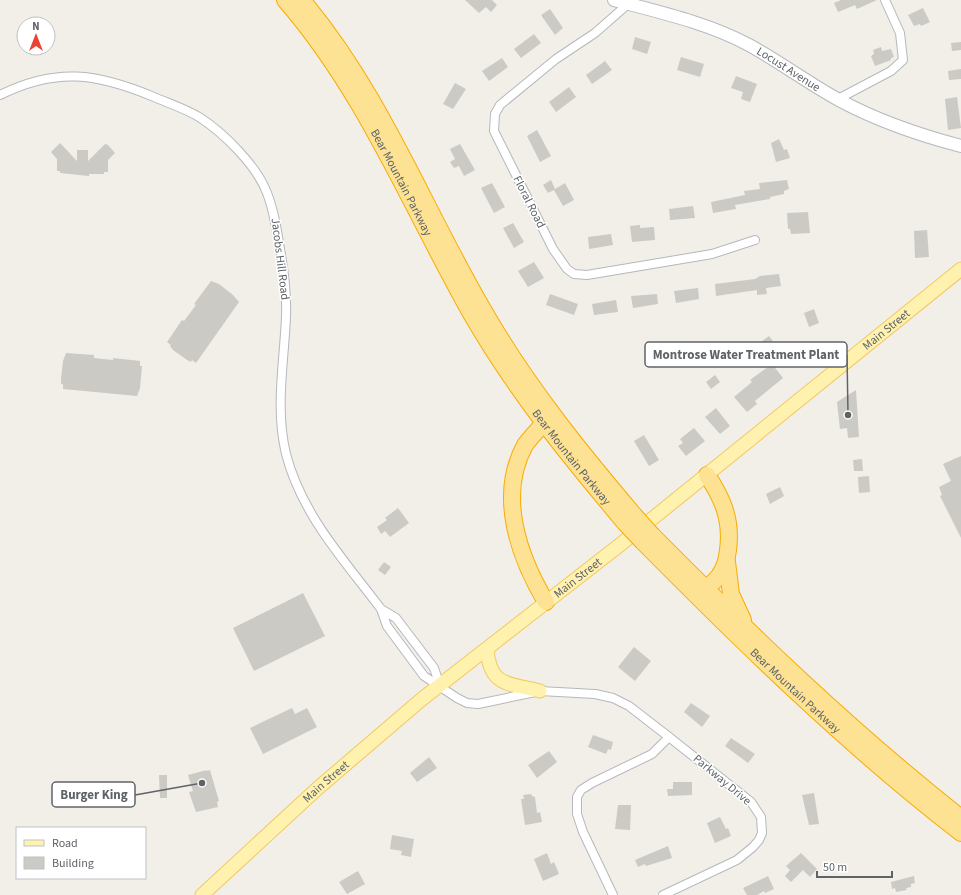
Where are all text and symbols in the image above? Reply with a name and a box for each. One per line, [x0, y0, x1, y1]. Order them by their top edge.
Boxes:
north arrow [16, 16, 56, 56]
text: N [32, 19, 40, 34]
street label: Locust Avenue [754, 43, 824, 96]
street label: Bear Mountain Parkway [366, 126, 437, 239]
street label: Floral Road [509, 173, 549, 231]
street label: Jacobs Hill Road [267, 217, 293, 301]
street label: Main Street [859, 305, 914, 354]
callout: Montrose Water Treatment Plant [645, 342, 847, 367]
text: Montrose Water Treatment Plant [653, 346, 839, 364]
street label: Bear Mountain Parkway [528, 406, 615, 509]
street label: Main Street [550, 554, 605, 602]
street label: Bear Mountain Parkway [746, 644, 845, 737]
street label: Parkway Drive [689, 751, 755, 809]
street label: Main Street [299, 756, 353, 807]
callout: Burger King [52, 782, 135, 807]
text: Burger King [60, 786, 128, 804]
legend [16, 827, 146, 879]
text: Road [52, 835, 78, 852]
scale bar [817, 853, 892, 879]
text: Building [52, 855, 94, 872]
text: 50 m [823, 859, 847, 876]

